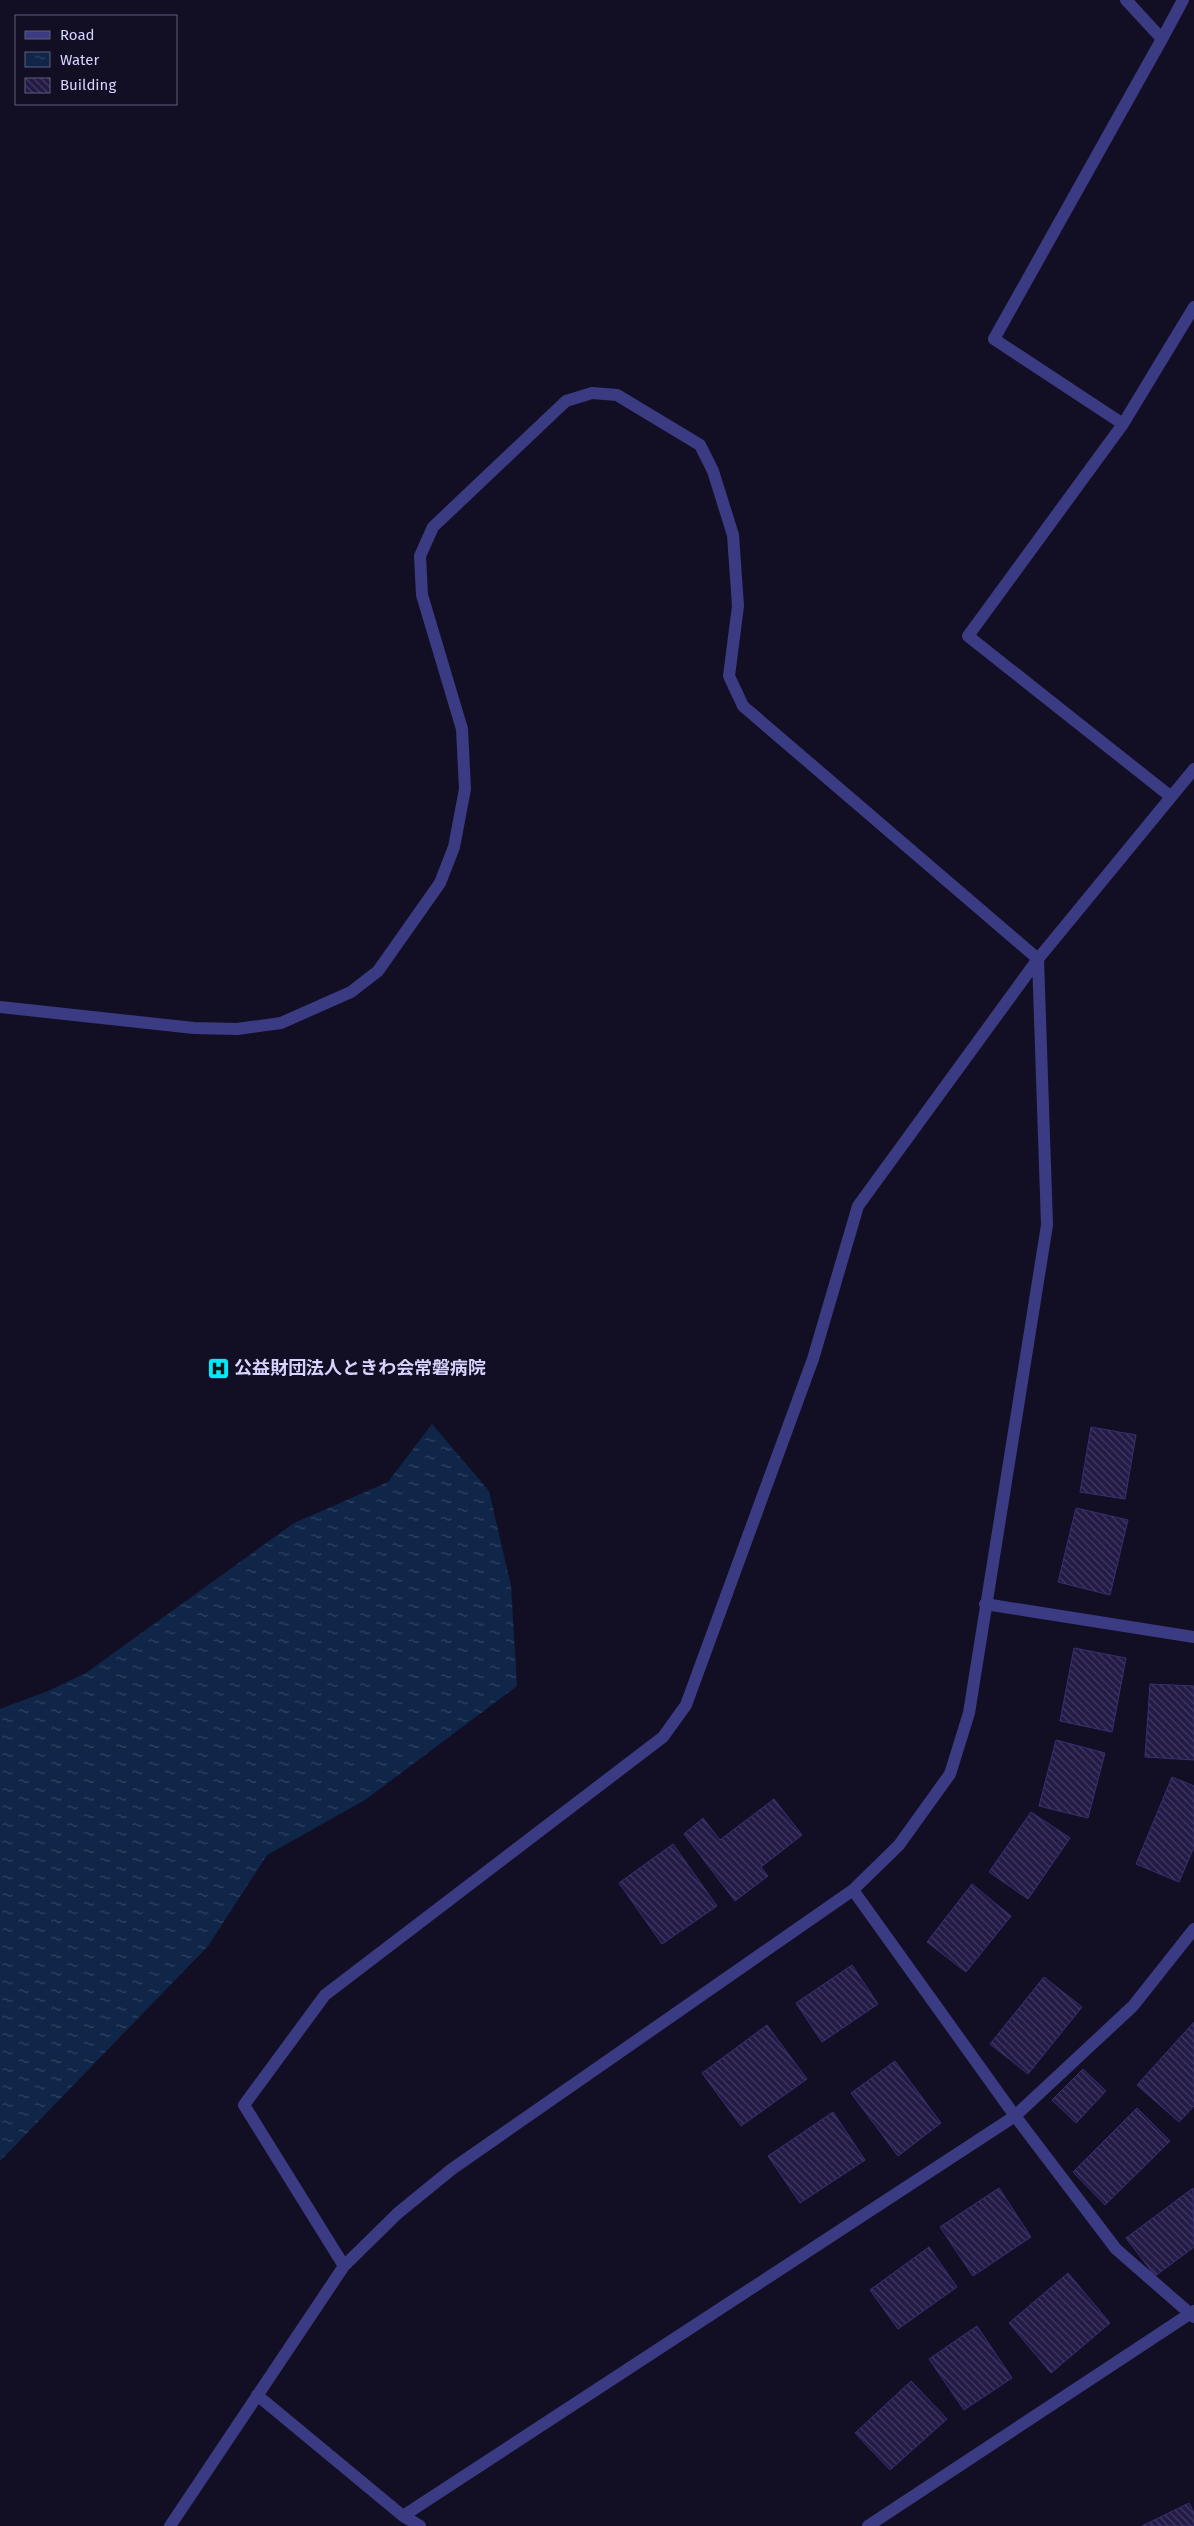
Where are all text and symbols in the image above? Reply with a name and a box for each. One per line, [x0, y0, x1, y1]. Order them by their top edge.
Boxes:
legend [15, 15, 178, 105]
text: Road [60, 26, 95, 44]
text: Water [60, 51, 99, 69]
text: Building [60, 76, 116, 94]
hospital icon: 公益財団法人ときわ会常磐病院 [206, 1356, 230, 1380]
place label: 公益財団法人ときわ会常磐病院 [234, 1357, 486, 1379]

